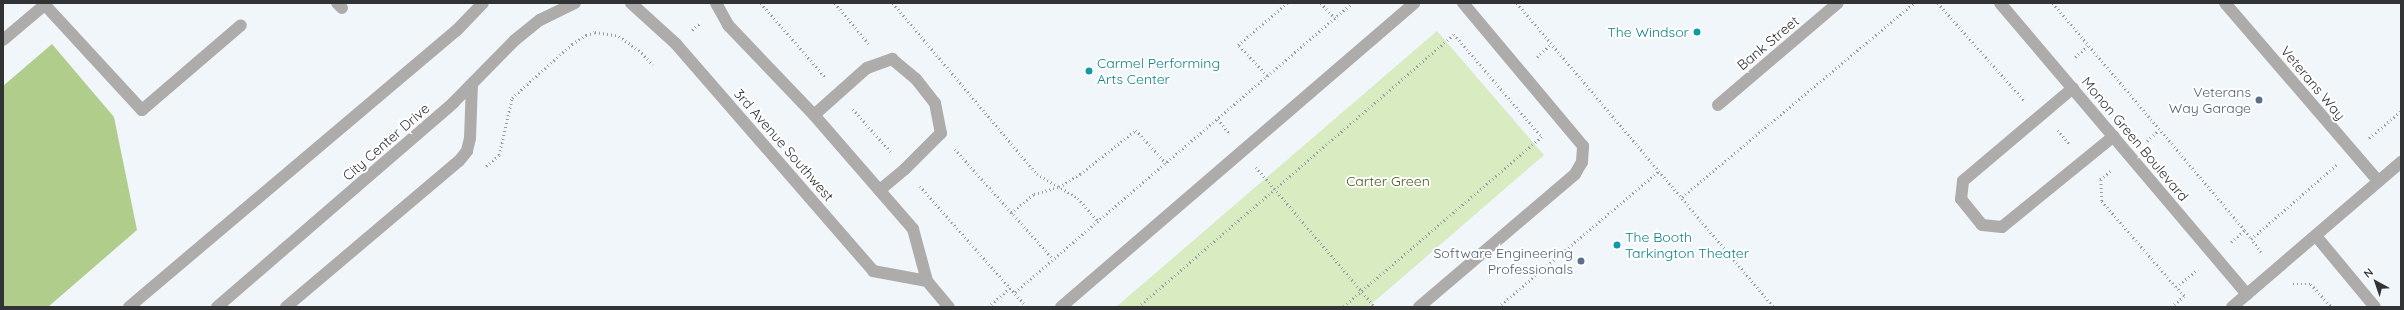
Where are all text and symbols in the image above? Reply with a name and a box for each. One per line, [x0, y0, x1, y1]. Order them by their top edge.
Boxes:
street label: Bank Street [1734, 12, 1802, 74]
place label: The Windsor [1607, 24, 1689, 40]
marker: The Windsor [1692, 27, 1702, 37]
street label: Veterans Way [2277, 43, 2349, 123]
place label: Carmel Performing Arts Center [1097, 55, 1220, 88]
marker: Carmel Performing Arts Center [1084, 66, 1094, 76]
street label: Monon Green Boulevard [2078, 73, 2192, 205]
place label: Veterans Way Garage [2169, 84, 2251, 116]
street label: 3rd Avenue Southwest [731, 85, 837, 205]
marker: Veterans Way Garage [2254, 95, 2264, 105]
street label: City Center Drive [339, 100, 433, 184]
park label: Carter Green [1346, 173, 1430, 189]
place label: The Booth Tarkington Theater [1625, 229, 1749, 262]
marker: The Booth Tarkington Theater [1612, 240, 1622, 250]
place label: Software Engineering Professionals [1434, 245, 1573, 278]
marker: Software Engineering Professionals [1576, 256, 1586, 266]
north arrow [2356, 262, 2396, 302]
text: N [2361, 265, 2376, 281]

